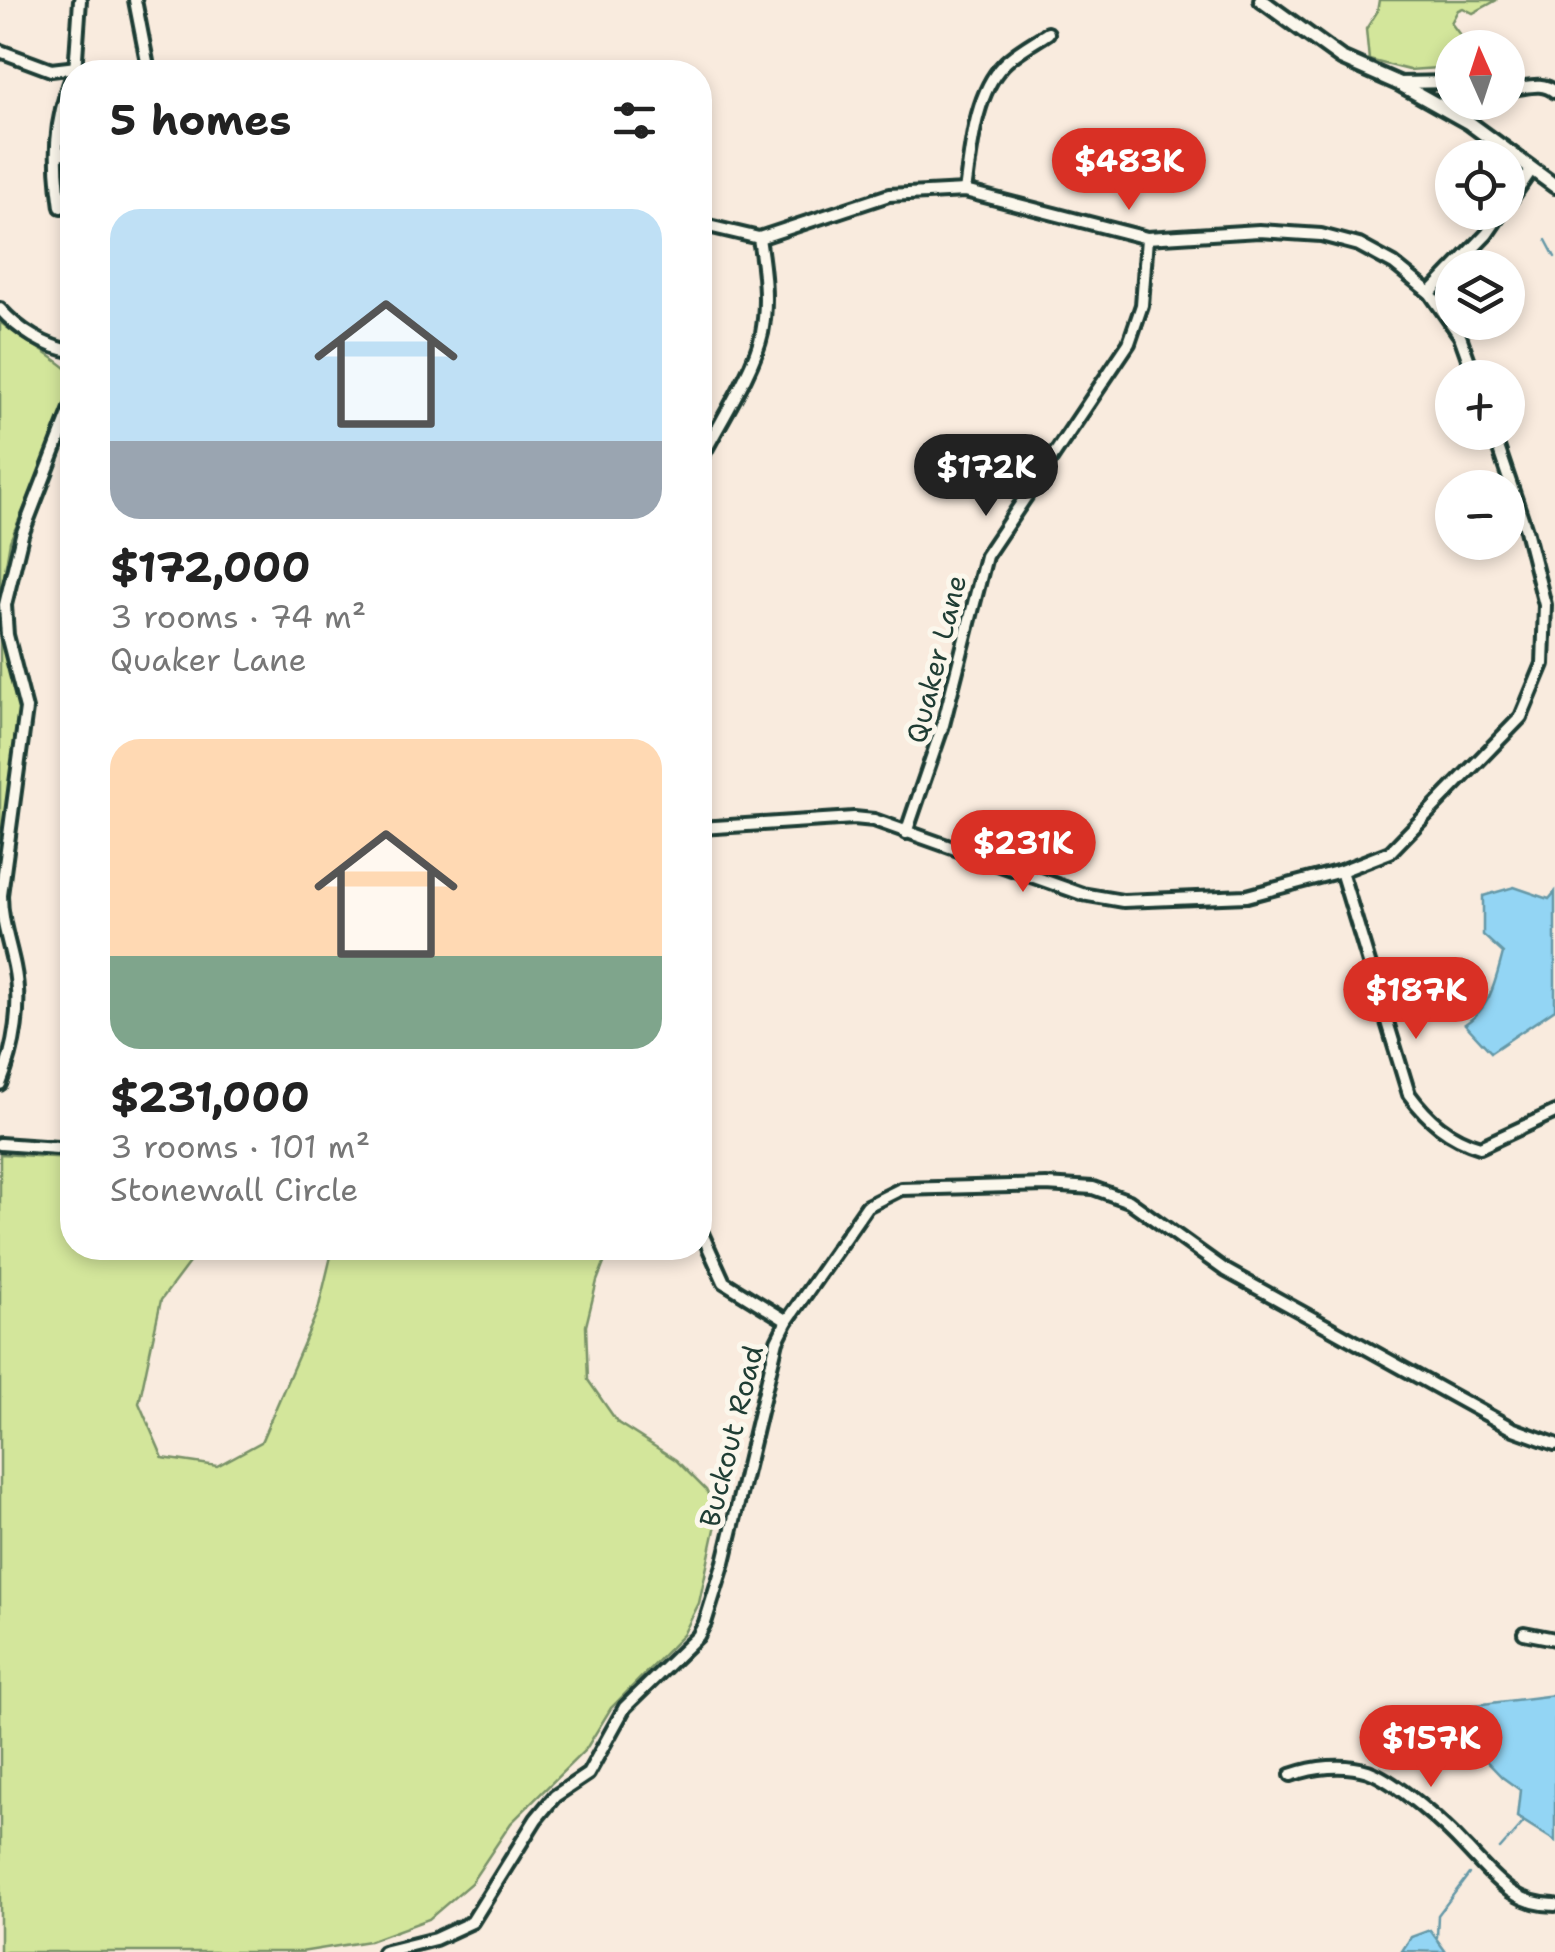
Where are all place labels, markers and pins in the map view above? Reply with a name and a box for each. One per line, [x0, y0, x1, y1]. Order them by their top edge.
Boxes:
pin: $483K [1059, 128, 1199, 213]
pin: $172K [916, 434, 1056, 519]
pin: $231K [953, 810, 1093, 895]
pin: $187K [1346, 957, 1486, 1042]
pin: $157K [1361, 1705, 1501, 1790]

